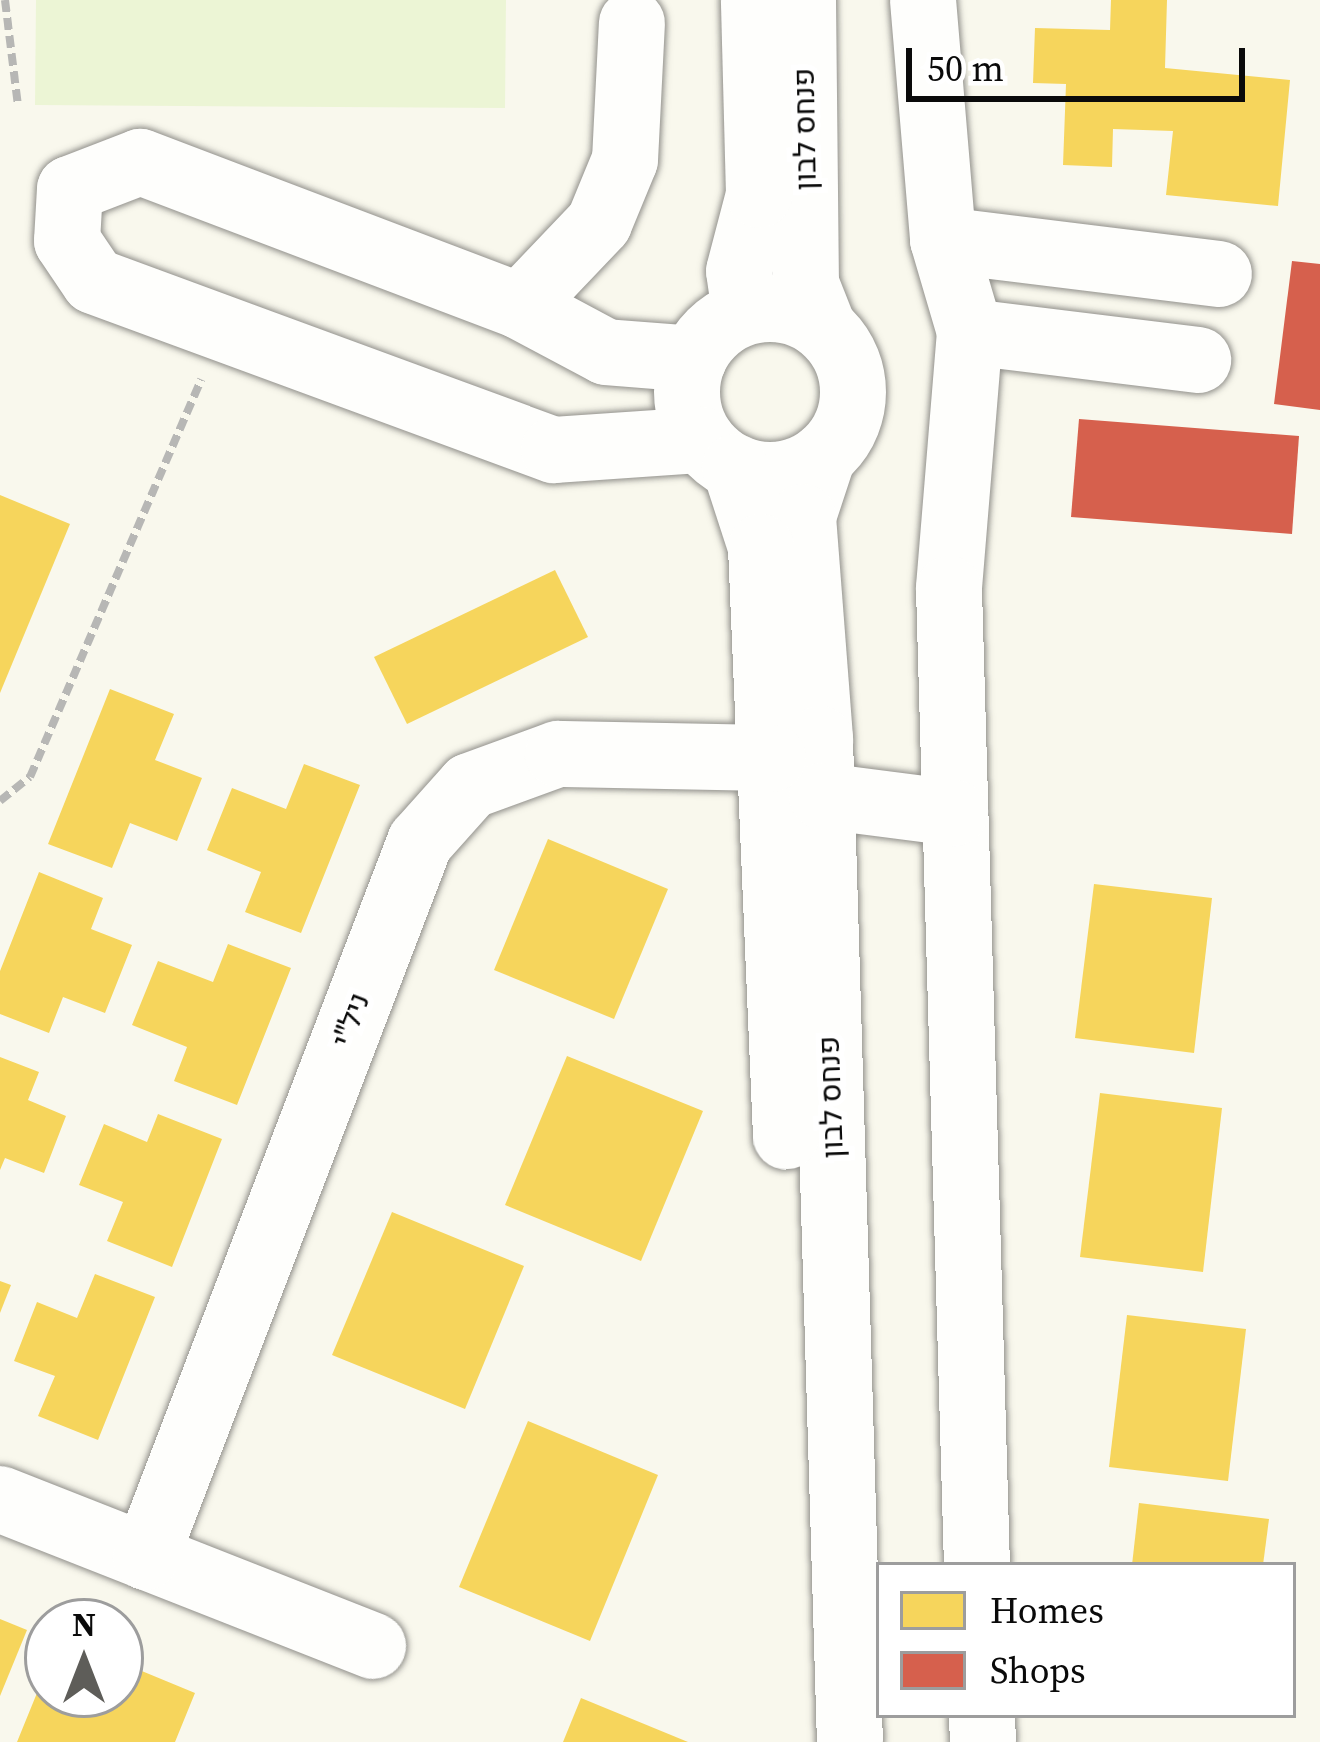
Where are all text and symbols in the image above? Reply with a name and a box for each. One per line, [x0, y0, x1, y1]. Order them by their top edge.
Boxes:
scale bar [912, 24, 1251, 98]
text: 50 m [927, 44, 1004, 93]
street label: פנחס לבון [786, 67, 824, 191]
street label: ניל"י [324, 988, 378, 1052]
street label: פנחס לבון [811, 1035, 851, 1159]
legend [876, 1562, 1296, 1718]
text: Homes [990, 1586, 1104, 1635]
north arrow [24, 1598, 144, 1718]
text: N [72, 1602, 96, 1647]
text: Shops [990, 1646, 1086, 1695]

